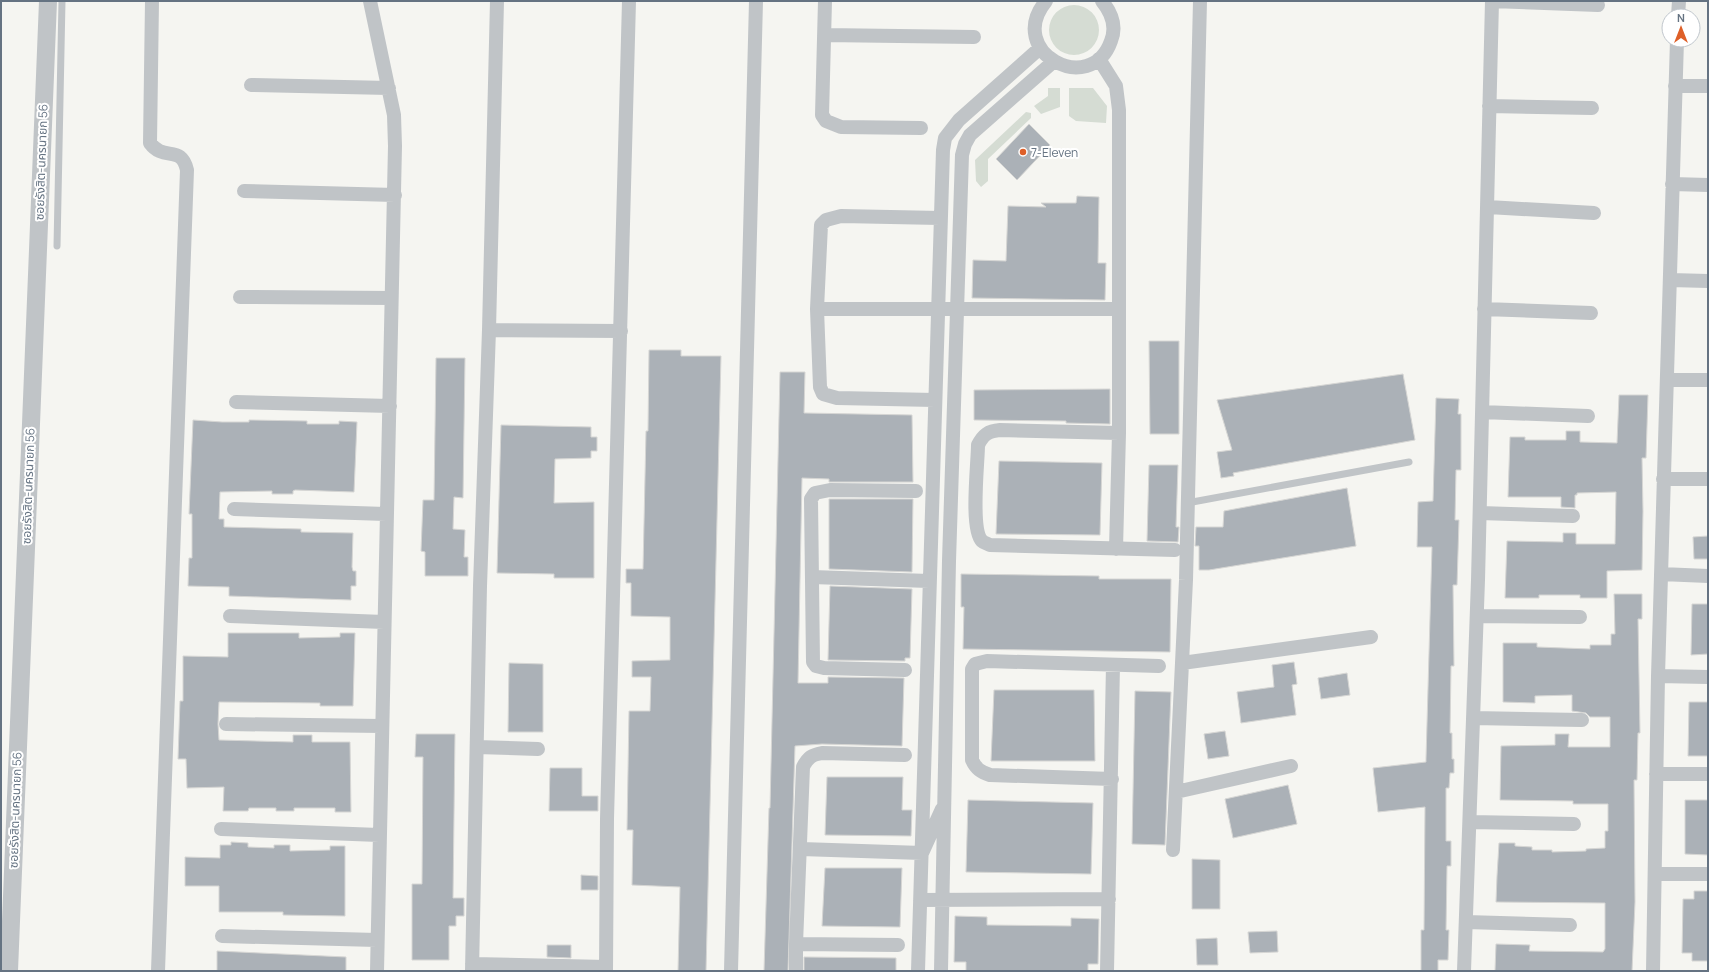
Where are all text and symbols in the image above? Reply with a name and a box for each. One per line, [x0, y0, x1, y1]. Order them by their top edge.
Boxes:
north arrow [1661, 8, 1701, 48]
text: N [1677, 10, 1685, 25]
street label: ซอยรังสิต-นครนายก 56 [30, 104, 52, 220]
place label: 7-Eleven [1031, 144, 1078, 161]
marker: 7-Eleven [1018, 147, 1028, 157]
street label: ซอยรังสิต-นครนายก 56 [17, 428, 39, 544]
street label: ซอยรังสิต-นครนายก 56 [4, 752, 26, 868]

